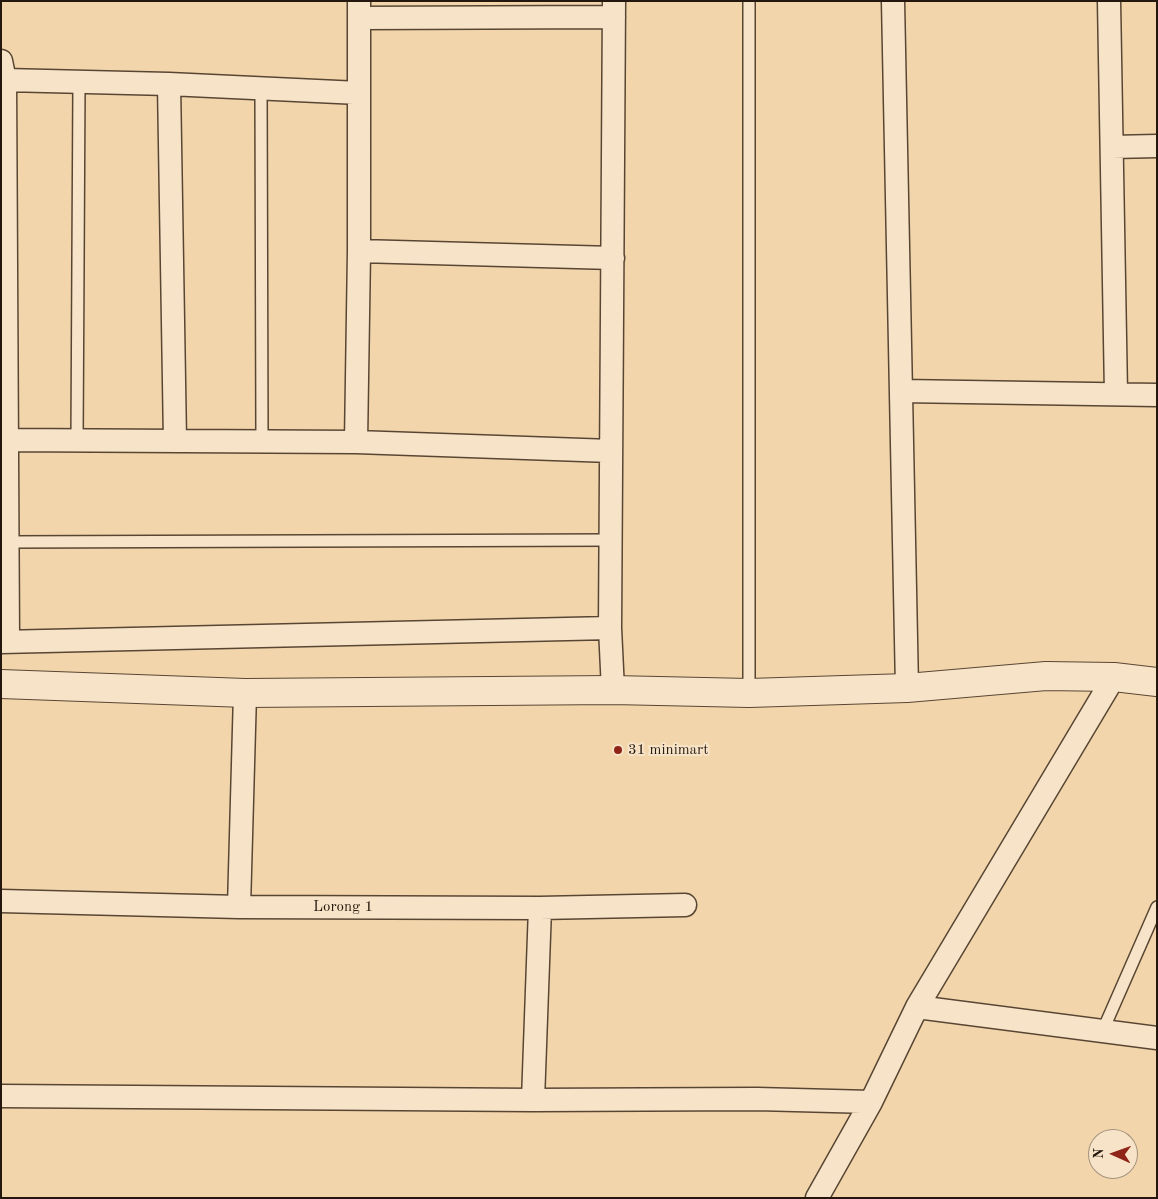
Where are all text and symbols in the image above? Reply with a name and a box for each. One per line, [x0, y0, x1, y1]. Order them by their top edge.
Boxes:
place label: 31 minimart [628, 741, 708, 759]
marker: 31 minimart [612, 744, 624, 756]
street label: Lorong 1 [313, 898, 373, 916]
north arrow [1088, 1129, 1138, 1179]
text: N [1092, 1148, 1106, 1159]

